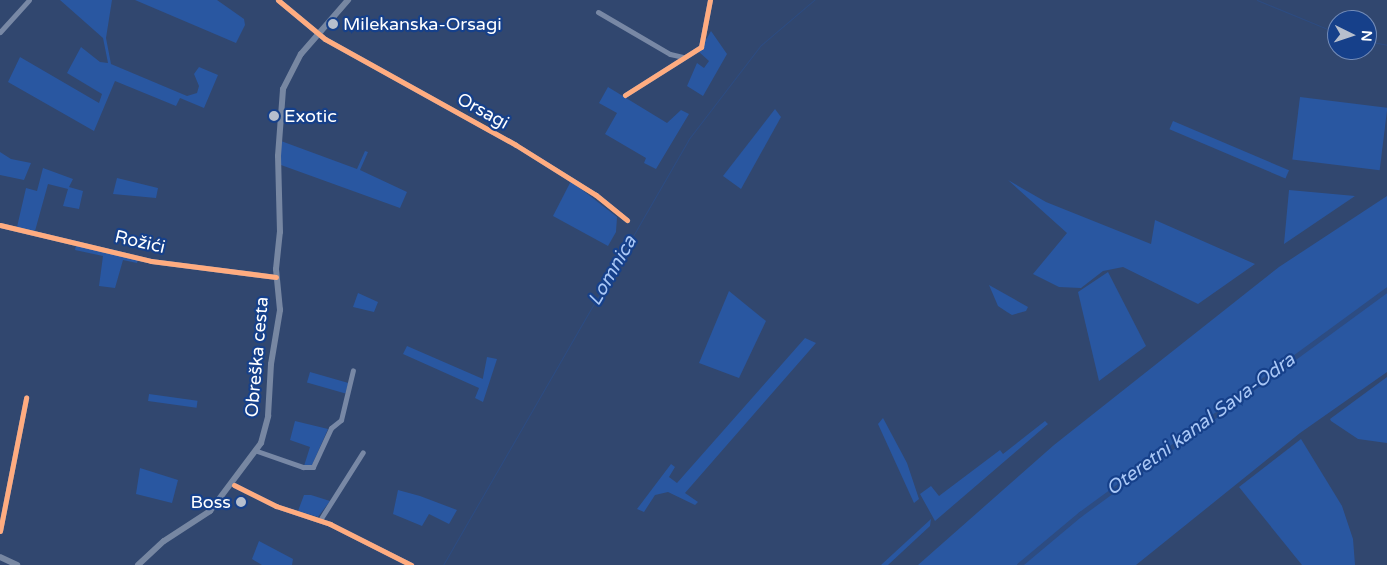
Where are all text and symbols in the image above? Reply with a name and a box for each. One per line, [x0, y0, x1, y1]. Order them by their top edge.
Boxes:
north arrow [1327, 10, 1377, 60]
place label: Milekanska-Orsagi [343, 13, 502, 35]
marker: Milekanska-Orsagi [327, 18, 339, 30]
text: N [1358, 30, 1375, 42]
street label: Orsagi [453, 88, 513, 134]
place label: Exotic [284, 105, 337, 127]
marker: Exotic [268, 110, 280, 122]
street label: Rožići [113, 226, 167, 258]
water label: Lomnica [584, 232, 642, 310]
street label: Obreška cesta [241, 296, 273, 418]
water label: Oteretni kanal Sava-Odra [1102, 349, 1300, 501]
place label: Boss [190, 491, 231, 513]
marker: Boss [235, 496, 247, 508]

